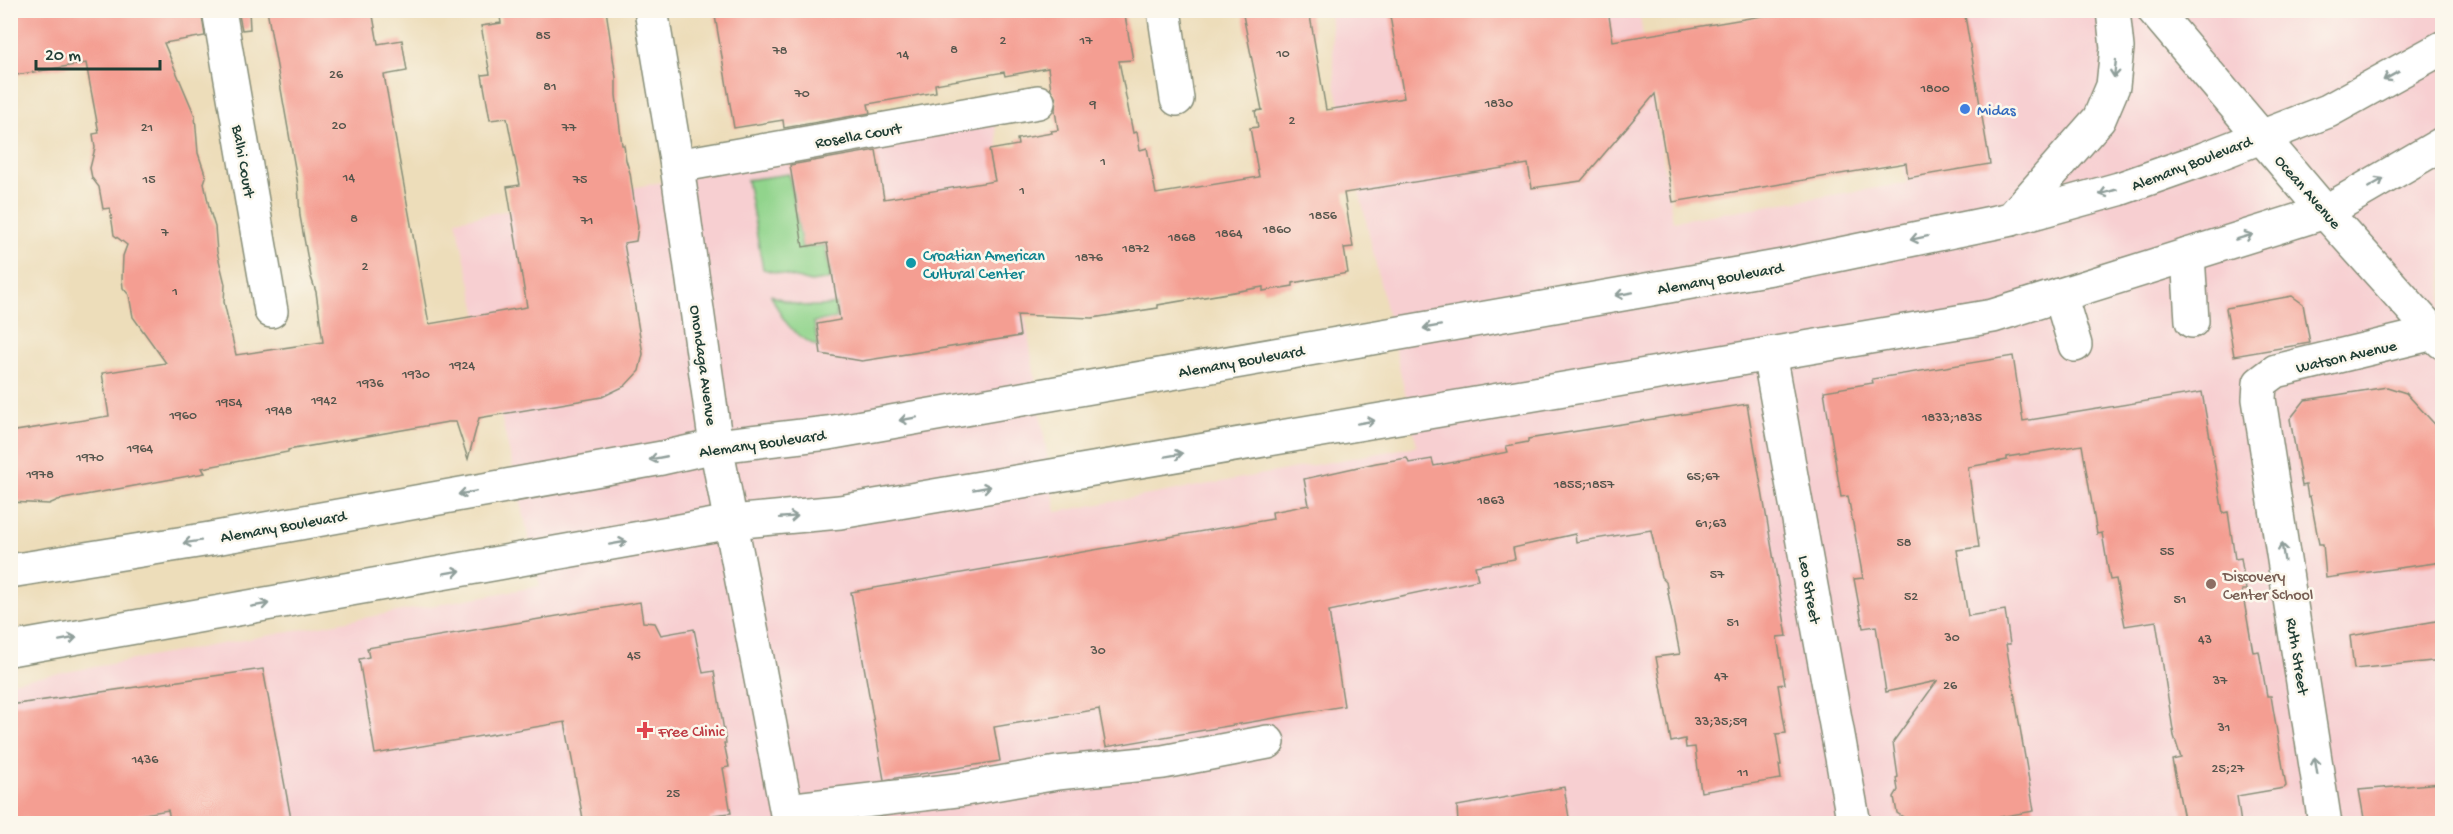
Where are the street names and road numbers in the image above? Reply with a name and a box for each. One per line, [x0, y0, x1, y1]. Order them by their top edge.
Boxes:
street label: Rosella Court [814, 120, 905, 154]
street label: Balhi Court [226, 123, 258, 201]
street label: Alemany Boulevard [2129, 133, 2257, 197]
street label: Ocean Avenue [2269, 152, 2344, 235]
street label: Alemany Boulevard [1656, 260, 1787, 301]
street label: Onondaga Avenue [684, 304, 719, 428]
street label: Watson Avenue [2295, 337, 2400, 379]
street label: Alemany Boulevard [1177, 343, 1308, 384]
street label: Alemany Boulevard [698, 427, 829, 464]
street label: Alemany Boulevard [219, 508, 350, 549]
street label: Leo Street [1792, 554, 1823, 627]
street label: Ruth Street [2280, 617, 2311, 698]

